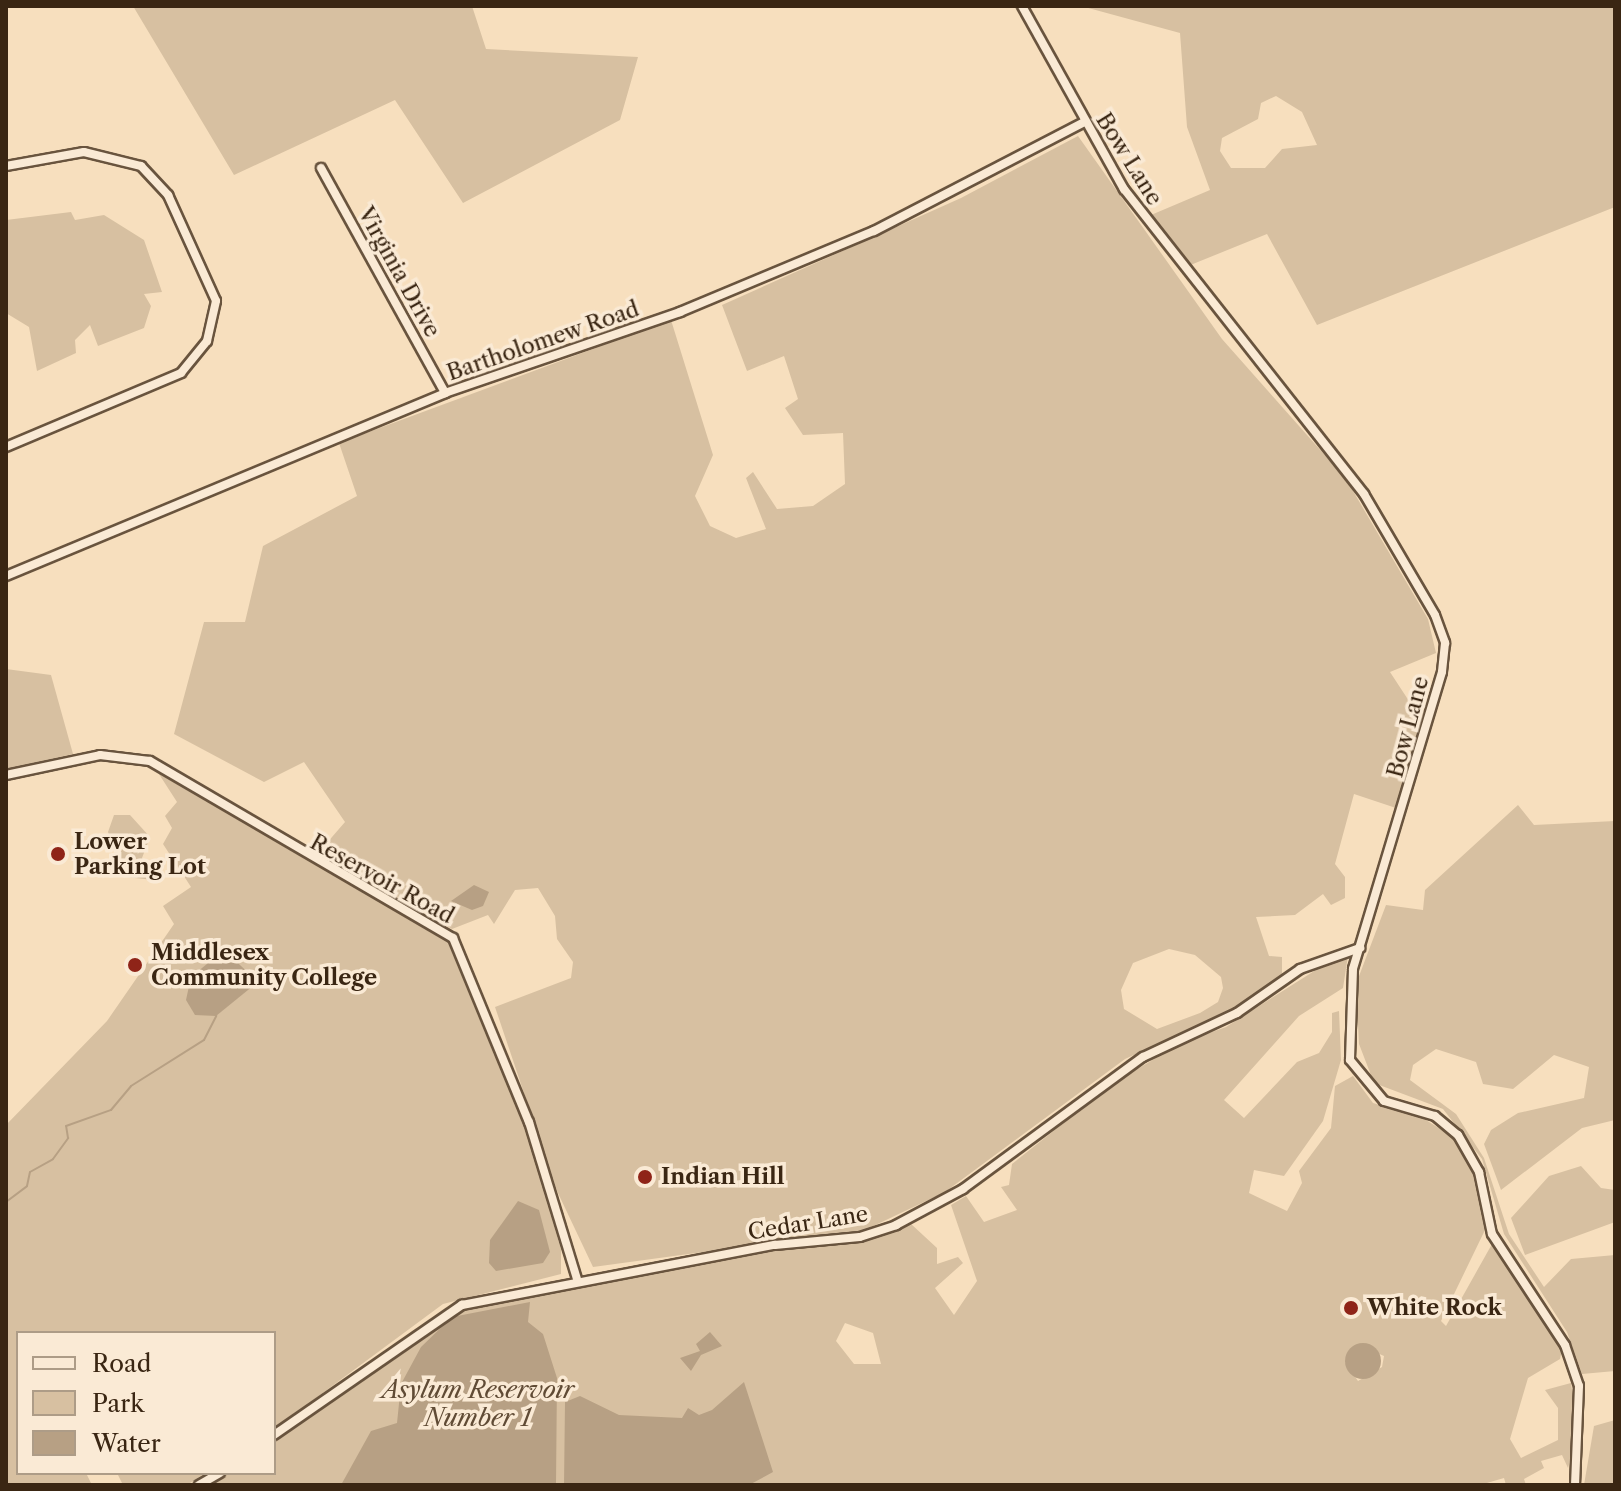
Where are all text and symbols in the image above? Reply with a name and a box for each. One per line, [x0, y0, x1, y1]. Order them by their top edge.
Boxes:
street label: Bow Lane [1090, 108, 1168, 210]
street label: Virginia Drive [352, 202, 446, 342]
street label: Bartholomew Road [443, 296, 643, 386]
street label: Bow Lane [1382, 673, 1434, 781]
place label: Lower Parking Lot [74, 828, 206, 880]
street label: Reservoir Road [305, 829, 459, 929]
marker: Lower Parking Lot [49, 845, 67, 863]
place label: Middlesex Community College [151, 939, 378, 990]
marker: Middlesex Community College [126, 956, 144, 974]
place label: Indian Hill [661, 1164, 785, 1190]
marker: Indian Hill [636, 1168, 654, 1186]
street label: Cedar Lane [746, 1200, 870, 1246]
place label: White Rock [1367, 1295, 1502, 1321]
marker: White Rock [1342, 1299, 1360, 1317]
legend [16, 1331, 276, 1475]
text: Road [92, 1349, 151, 1378]
water label: Asylum Reservoir Number 1 [382, 1376, 574, 1432]
text: Park [92, 1389, 144, 1418]
text: Water [92, 1429, 161, 1458]

